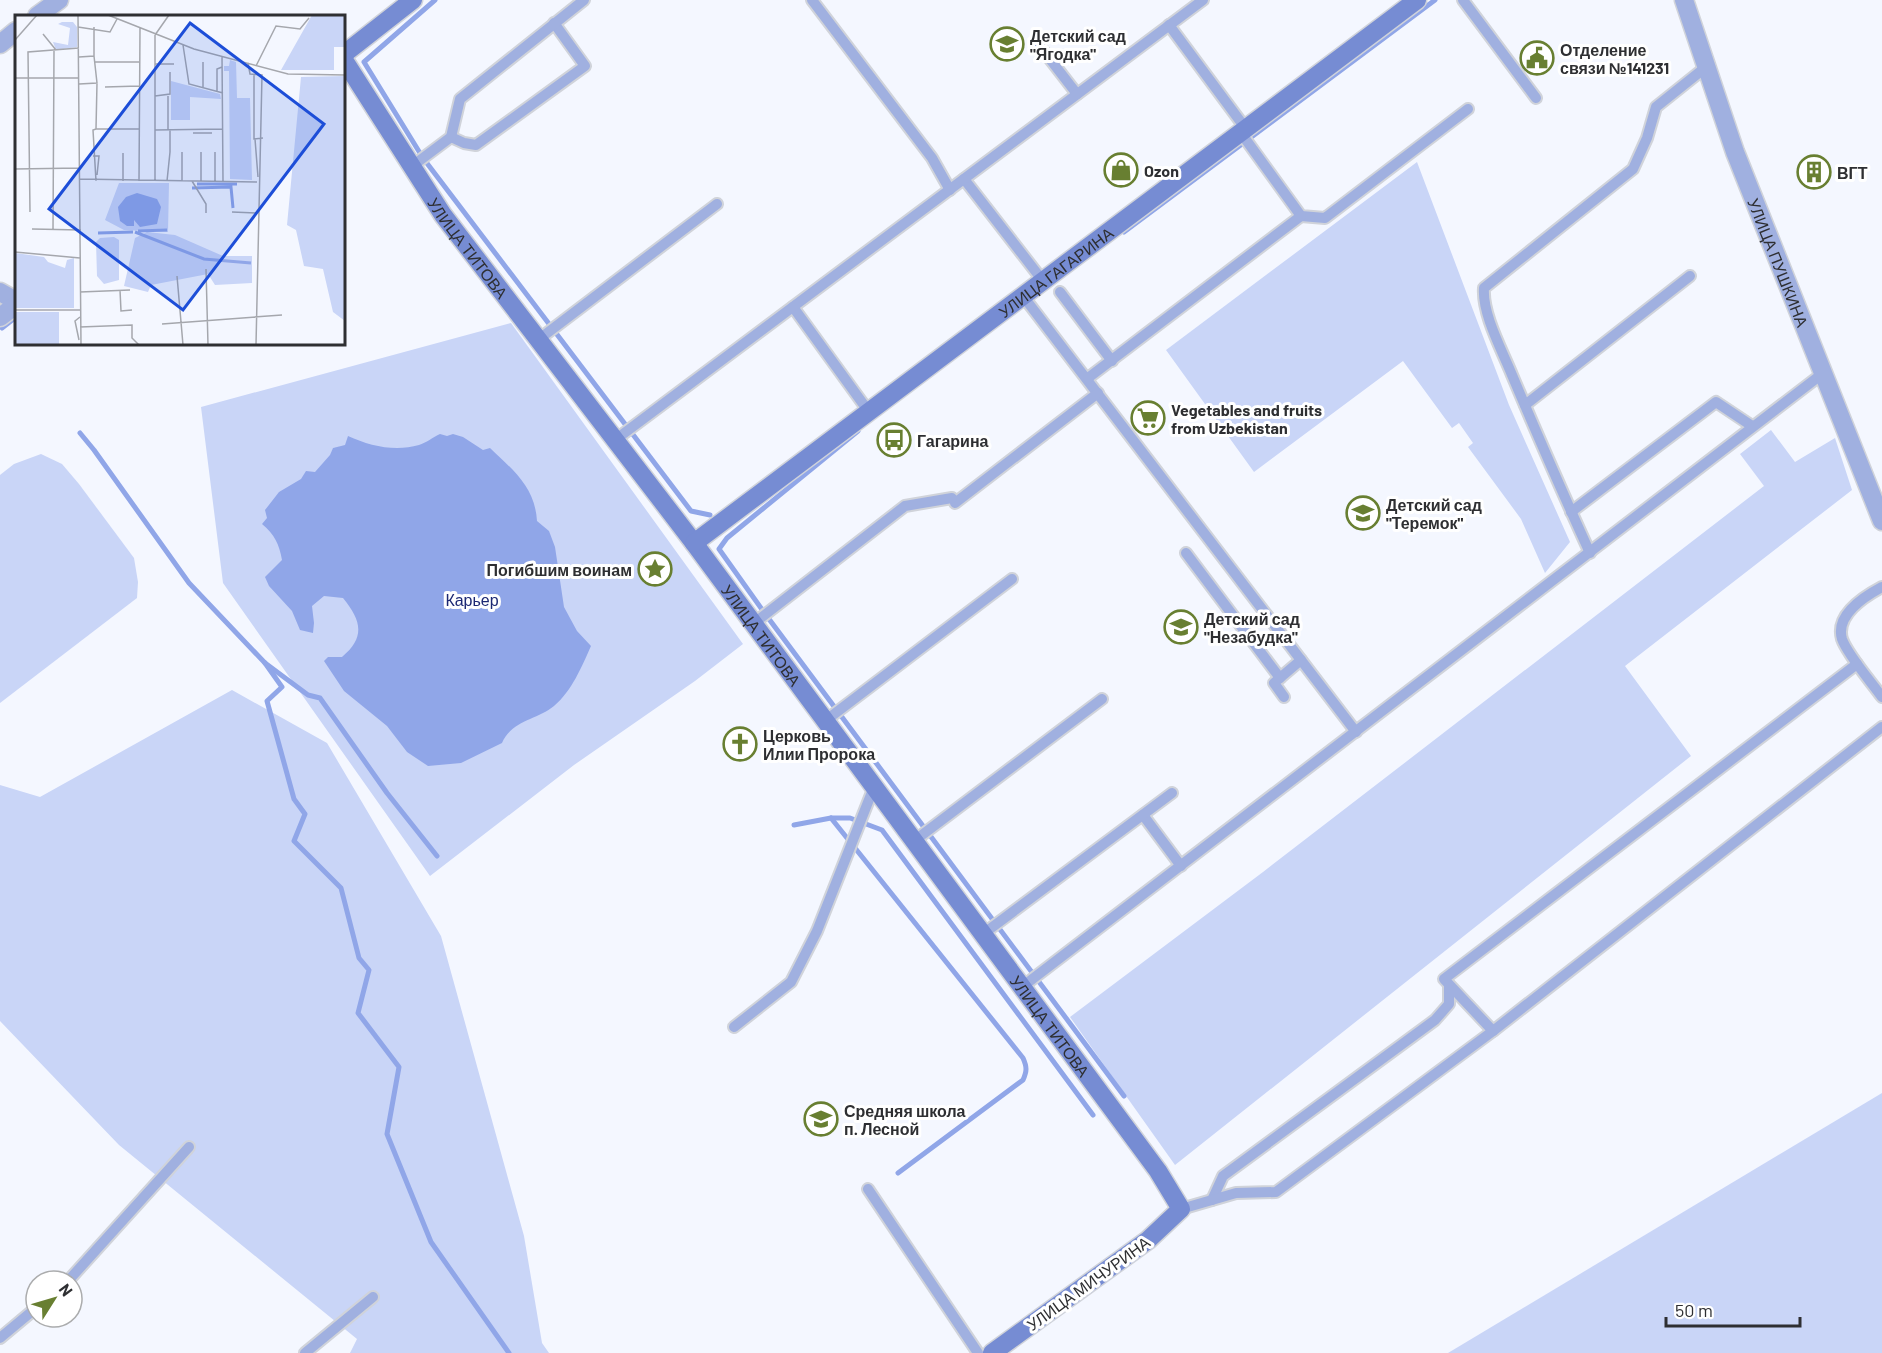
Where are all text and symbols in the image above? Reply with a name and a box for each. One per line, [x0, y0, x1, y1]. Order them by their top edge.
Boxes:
inset map [15, 15, 345, 345]
school or university icon: Детский сад "Ягодка" [989, 26, 1025, 62]
place label: Детский сад "Ягодка" [1030, 26, 1126, 63]
public building icon: Отделение связи №141231 [1519, 40, 1555, 76]
place label: Отделение связи №141231 [1560, 40, 1669, 77]
shop icon: Ozon [1103, 152, 1139, 188]
building icon: ВГТ [1796, 154, 1832, 190]
place label: Ozon [1144, 161, 1179, 180]
place label: ВГТ [1837, 163, 1868, 182]
street label: УЛИЦА ТИТОВА [425, 194, 512, 302]
street label: УЛИЦА ПУШКИНА [1745, 195, 1813, 330]
street label: УЛИЦА ГАГАРИНА [994, 222, 1117, 321]
supermarket icon: Vegetables and fruits from Uzbekistan [1130, 400, 1166, 436]
place label: Vegetables and fruits from Uzbekistan [1171, 400, 1322, 437]
bus stop icon: Гагарина [876, 422, 912, 458]
place label: Гагарина [917, 431, 989, 450]
school or university icon: Детский сад "Теремок" [1345, 495, 1381, 531]
place label: Детский сад "Теремок" [1386, 495, 1482, 532]
place icon: Погибшим воинам [637, 551, 673, 587]
place label: Погибшим воинам [487, 560, 632, 579]
street label: УЛИЦА ТИТОВА [718, 580, 806, 689]
park label: Карьер [445, 590, 499, 609]
school or university icon: Детский сад "Незабудка" [1163, 609, 1199, 645]
place label: Детский сад "Незабудка" [1204, 609, 1300, 646]
church icon: Церковь Илии Пророка [722, 726, 758, 762]
place label: Церковь Илии Пророка [763, 726, 875, 763]
street label: УЛИЦА ТИТОВА [1007, 971, 1094, 1080]
school or university icon: Средняя школа п. Лесной [803, 1101, 839, 1137]
place label: Средняя школа п. Лесной [844, 1101, 966, 1138]
street label: УЛИЦА МИЧУРИНА [1023, 1232, 1153, 1334]
north arrow [24, 1269, 84, 1329]
text: N [56, 1280, 77, 1300]
scale bar [1666, 1290, 1800, 1328]
text: 50 m [1675, 1299, 1713, 1321]

